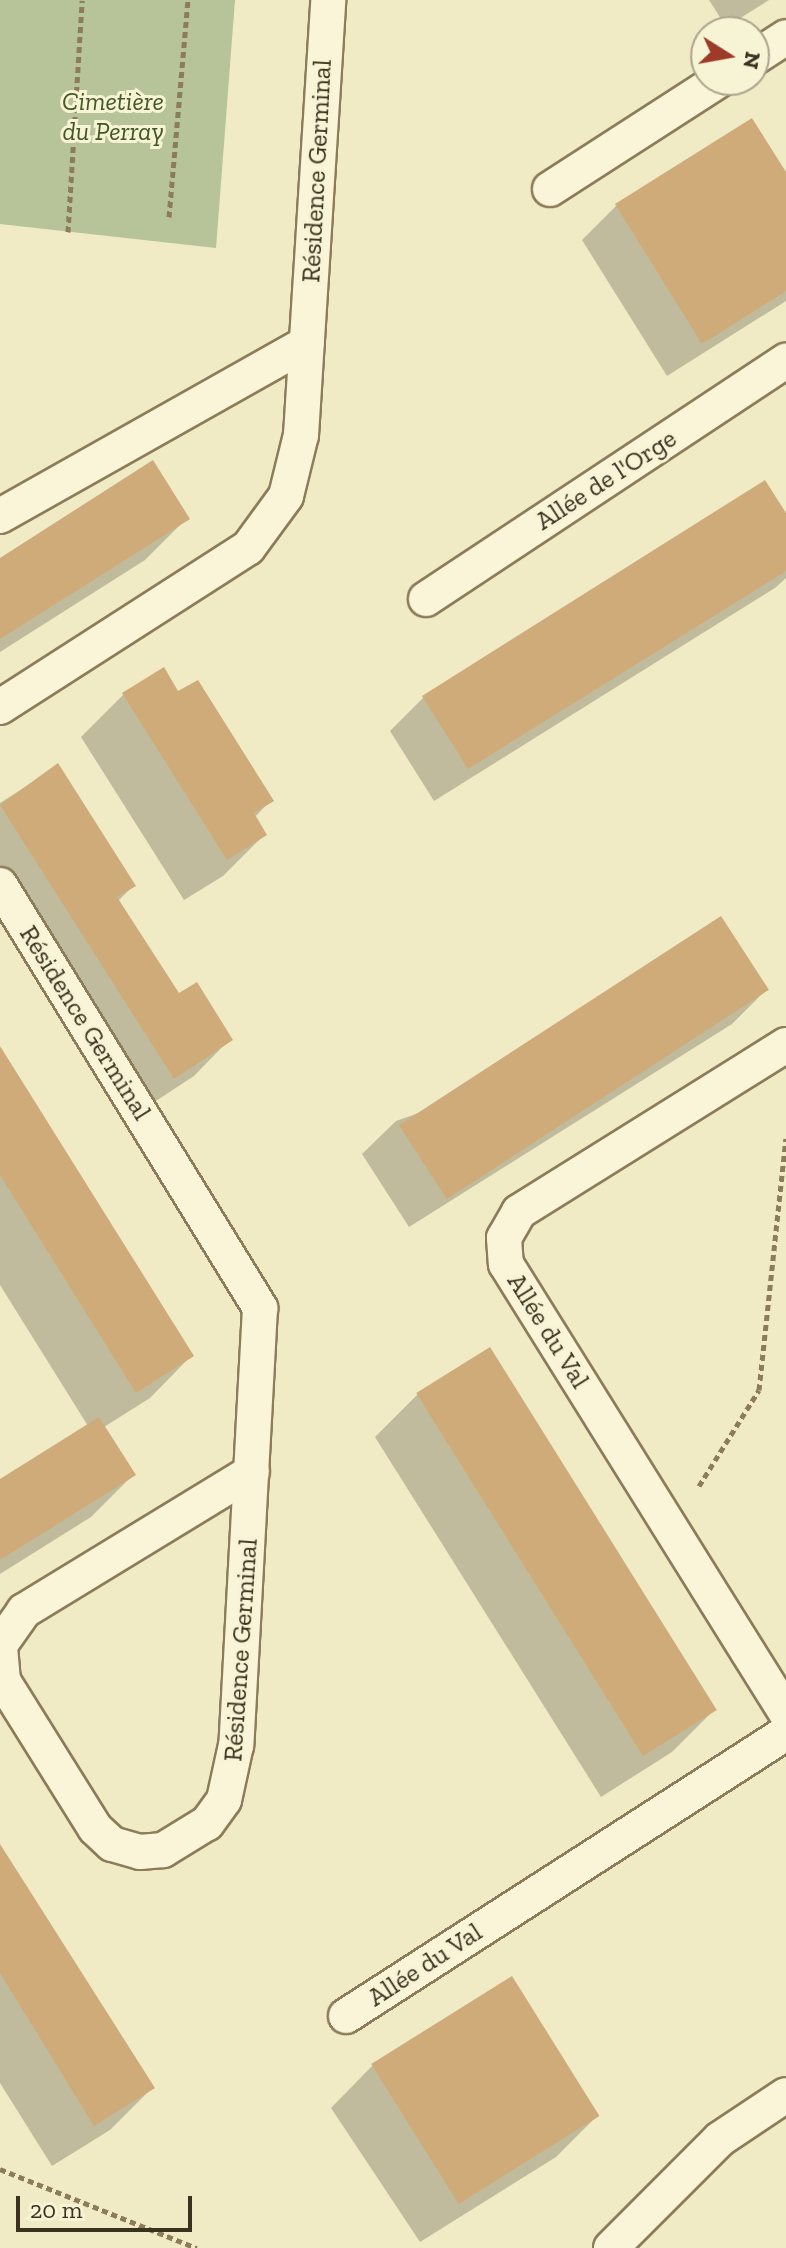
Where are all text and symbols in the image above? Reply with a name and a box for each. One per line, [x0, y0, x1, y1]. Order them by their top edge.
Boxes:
north arrow [690, 16, 770, 96]
text: N [737, 49, 767, 71]
street label: Résidence Germinal [296, 59, 338, 283]
park label: Cimetière du Perray [62, 86, 164, 148]
street label: Allée de l'Orge [530, 423, 682, 537]
street label: Résidence Germinal [13, 920, 157, 1126]
street label: Allée du Val [500, 1267, 596, 1395]
street label: Résidence Germinal [218, 1538, 264, 1762]
street label: Allée du Val [362, 1916, 488, 2014]
scale bar [20, 2180, 196, 2230]
text: 20 m [30, 2195, 82, 2224]

